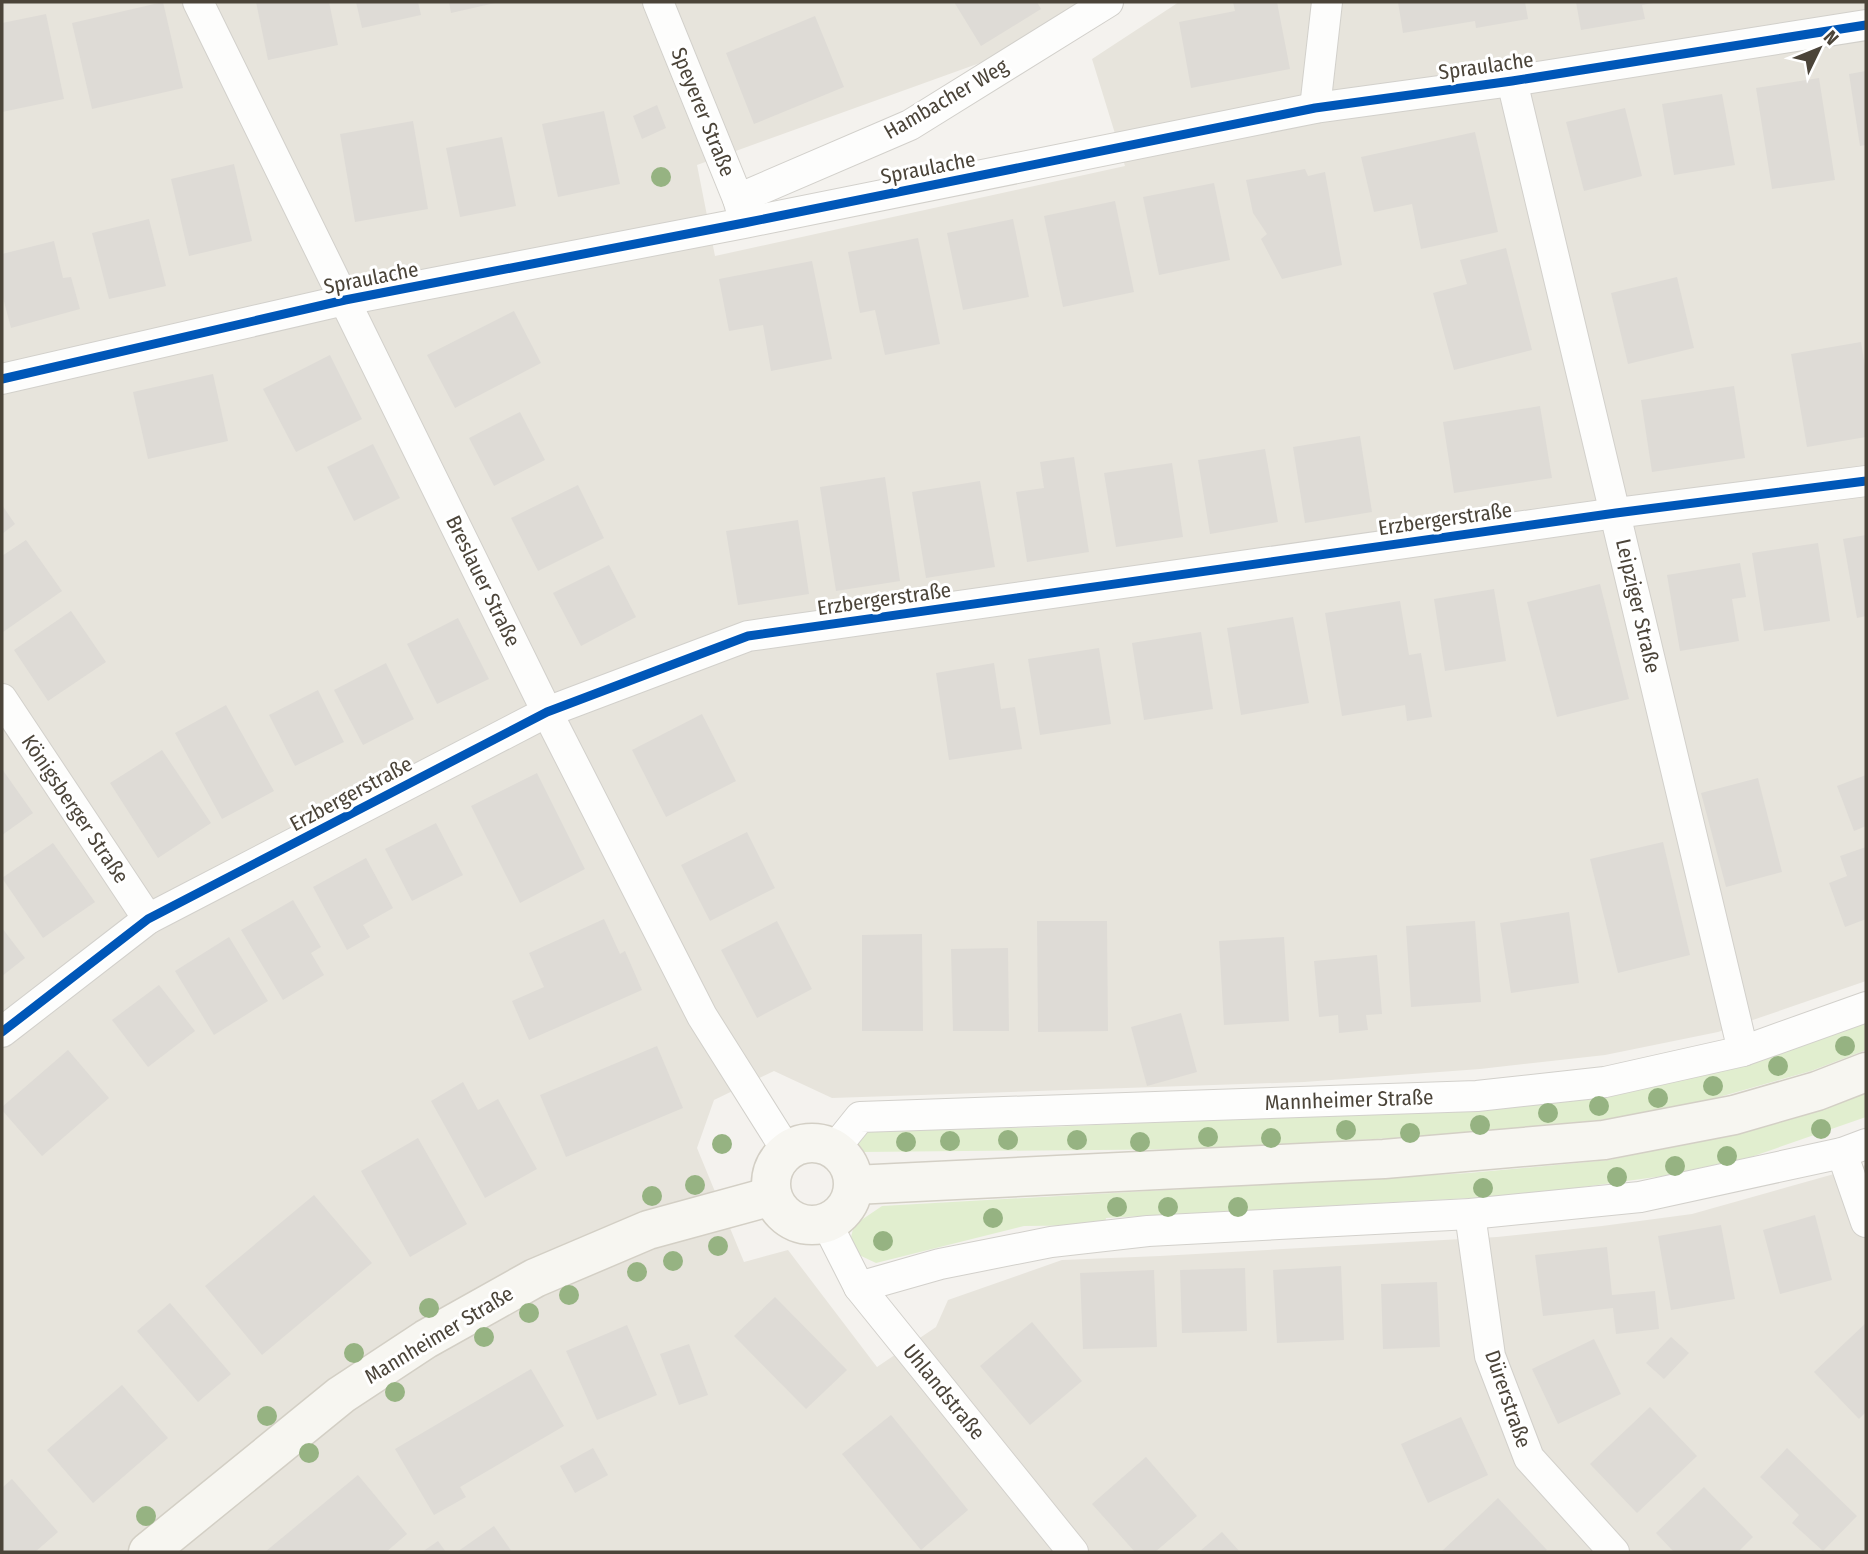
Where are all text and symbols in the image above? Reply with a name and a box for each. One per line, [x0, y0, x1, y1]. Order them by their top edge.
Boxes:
north arrow [1784, 14, 1854, 84]
text: N [1819, 26, 1843, 50]
street label: Speyerer Straße [665, 44, 741, 180]
street label: Spraulache [1437, 46, 1535, 86]
street label: Hambacher Weg [879, 53, 1013, 145]
street label: Spraulache [879, 146, 977, 190]
street label: Spraulache [322, 256, 420, 300]
street label: Erzbergerstraße [1376, 497, 1514, 541]
street label: Breslauer Straße [440, 511, 526, 651]
street label: Leipziger Straße [1610, 536, 1666, 676]
street label: Erzbergerstraße [815, 577, 953, 621]
street label: Königsberger Straße [16, 730, 134, 888]
street label: Erzbergerstraße [285, 751, 417, 837]
street label: Mannheimer Straße [1264, 1084, 1434, 1116]
street label: Mannheimer Straße [360, 1280, 518, 1390]
street label: Uhlandstraße [897, 1339, 991, 1445]
street label: Dürerstraße [1479, 1347, 1537, 1451]

